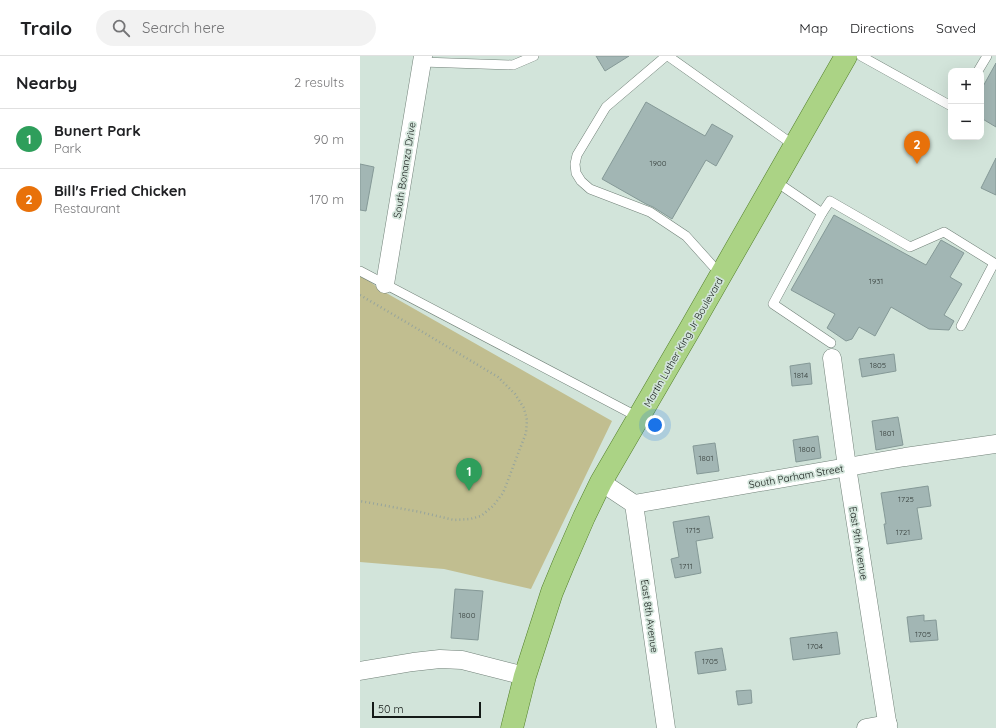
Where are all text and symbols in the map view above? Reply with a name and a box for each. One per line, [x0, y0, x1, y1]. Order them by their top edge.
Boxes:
search box [96, 10, 376, 46]
text: Trailo [20, 16, 72, 40]
icon: search [110, 17, 132, 39]
text: Search here [142, 18, 225, 37]
text: Map [799, 19, 828, 37]
text: Directions [850, 19, 914, 37]
text: Saved [936, 19, 976, 37]
map controls [948, 68, 984, 140]
button: + [948, 68, 984, 104]
text: Nearby [16, 72, 77, 93]
text: 2 results [294, 74, 344, 90]
button: − [948, 104, 984, 140]
text: Bunert Park [54, 121, 141, 140]
street label: South Bonanza Drive [390, 121, 419, 219]
text: 1 [26, 131, 32, 147]
text: 90 m [314, 131, 344, 147]
pin: 2 [904, 131, 930, 164]
text: Park [54, 140, 82, 156]
house number: 1900 [650, 158, 667, 168]
text: Bill's Fried Chicken [54, 181, 186, 200]
text: 2 [25, 191, 33, 207]
text: 170 m [309, 191, 344, 207]
text: Restaurant [54, 200, 120, 216]
street label: Martin Luther King Jr Boulevard [641, 275, 726, 409]
house number: 1931 [869, 276, 883, 286]
house number: 1805 [870, 360, 886, 370]
house number: 1814 [794, 370, 808, 380]
your location [645, 415, 665, 435]
house number: 1801 [880, 428, 895, 438]
house number: 1800 [799, 444, 816, 454]
house number: 1801 [699, 453, 714, 463]
pin: 1 [456, 458, 482, 491]
street label: South Parham Street [748, 462, 845, 491]
house number: 1725 [898, 494, 914, 504]
street label: East 9th Avenue [846, 505, 871, 581]
house number: 1715 [686, 525, 700, 535]
house number: 1721 [896, 527, 910, 537]
house number: 1711 [679, 561, 693, 571]
street label: East 8th Avenue [638, 579, 661, 654]
house number: 1800 [459, 610, 476, 620]
house number: 1705 [915, 629, 931, 639]
house number: 1704 [807, 641, 823, 651]
house number: 1705 [702, 656, 718, 666]
scale bar [372, 700, 481, 719]
text: 50 m [378, 702, 404, 716]

